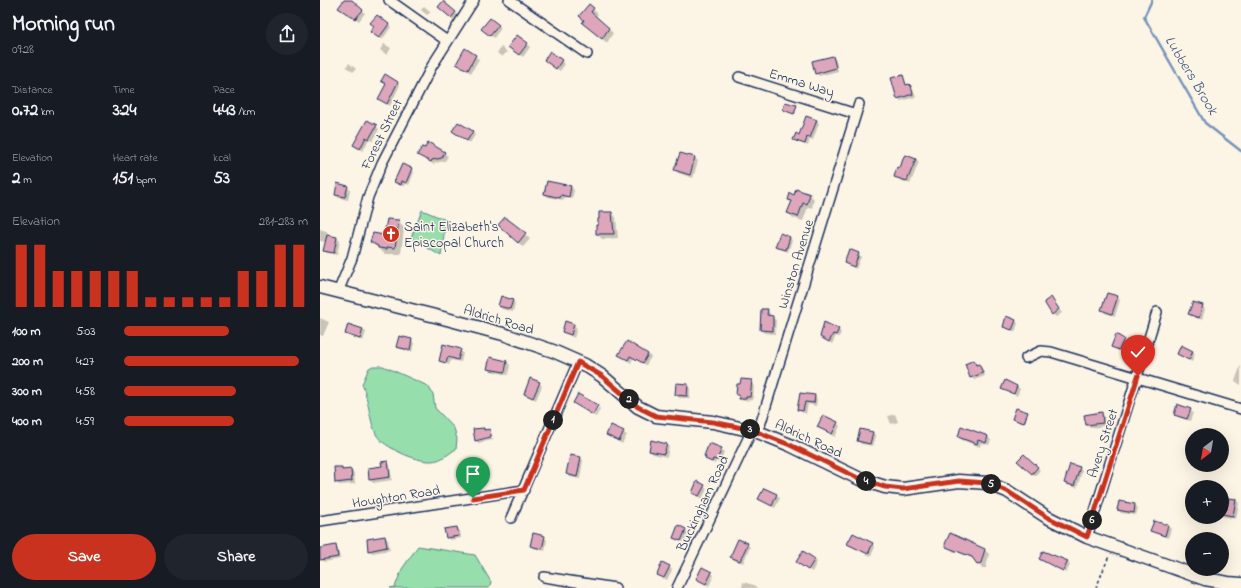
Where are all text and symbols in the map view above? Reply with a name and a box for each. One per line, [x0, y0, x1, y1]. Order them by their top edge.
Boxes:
text: Morning run [12, 9, 115, 41]
button: share [266, 13, 308, 55]
water label: Lubbers Brook [1159, 32, 1224, 120]
text: 09:28 [12, 40, 34, 59]
street label: Emma Way [766, 64, 837, 104]
text: Distance [12, 82, 53, 98]
text: Time [113, 82, 134, 98]
text: Pace [213, 82, 235, 98]
street label: Forest Street [356, 95, 409, 174]
text: 0.72 [12, 98, 38, 123]
text: 3:24 [113, 98, 137, 123]
text: 4:43 [213, 98, 236, 123]
text: km [38, 104, 54, 120]
text: /km [236, 104, 255, 120]
text: Elevation [12, 150, 52, 166]
text: Heart rate [113, 150, 158, 166]
text: kcal [213, 150, 231, 166]
text: 2 [12, 166, 20, 191]
text: 151 [113, 166, 133, 191]
text: 53 [213, 166, 230, 191]
text: m [20, 172, 32, 188]
text: bpm [133, 172, 156, 188]
text: Elevation [12, 212, 60, 231]
text: 281–283 m [259, 212, 308, 231]
place label: Saint Elizabeth's Episcopal Church [404, 217, 504, 254]
street label: Winston Avenue [773, 217, 820, 312]
church icon: Saint Elizabeth's Episcopal Church [381, 224, 401, 244]
street label: Aldrich Road [461, 300, 536, 341]
text: 100 m [12, 322, 41, 341]
text: 5:03 [76, 322, 96, 341]
pin [1121, 335, 1155, 376]
icon: check [1127, 341, 1149, 363]
text: 200 m [12, 352, 43, 371]
text: 4:27 [76, 352, 94, 371]
text: 300 m [12, 382, 42, 401]
text: 4:58 [76, 382, 95, 401]
pin: 2 [619, 389, 639, 409]
text: 2 [626, 391, 632, 407]
street label: Avery Street [1082, 406, 1126, 481]
pin: 1 [543, 410, 563, 430]
text: 400 m [12, 412, 42, 431]
text: 4:59 [76, 412, 94, 431]
text: 1 [551, 412, 555, 428]
street label: Aldrich Road [771, 415, 846, 464]
pin: 3 [740, 419, 760, 439]
text: 3 [748, 421, 752, 437]
north arrow [1185, 428, 1229, 472]
map controls [1185, 428, 1229, 576]
street label: Buckingham Road [671, 452, 736, 556]
pin [456, 457, 490, 498]
icon: arrive [462, 463, 484, 485]
pin: 4 [856, 471, 876, 491]
text: 4 [864, 473, 868, 489]
pin: 5 [981, 474, 1001, 494]
text: 5 [988, 476, 994, 492]
street label: Houghton Road [351, 480, 442, 516]
button: + [1185, 480, 1229, 524]
pin: 6 [1082, 510, 1102, 530]
text: 6 [1090, 512, 1094, 528]
button: − [1185, 532, 1229, 576]
button: Save [12, 534, 156, 580]
button: Share [164, 534, 308, 580]

